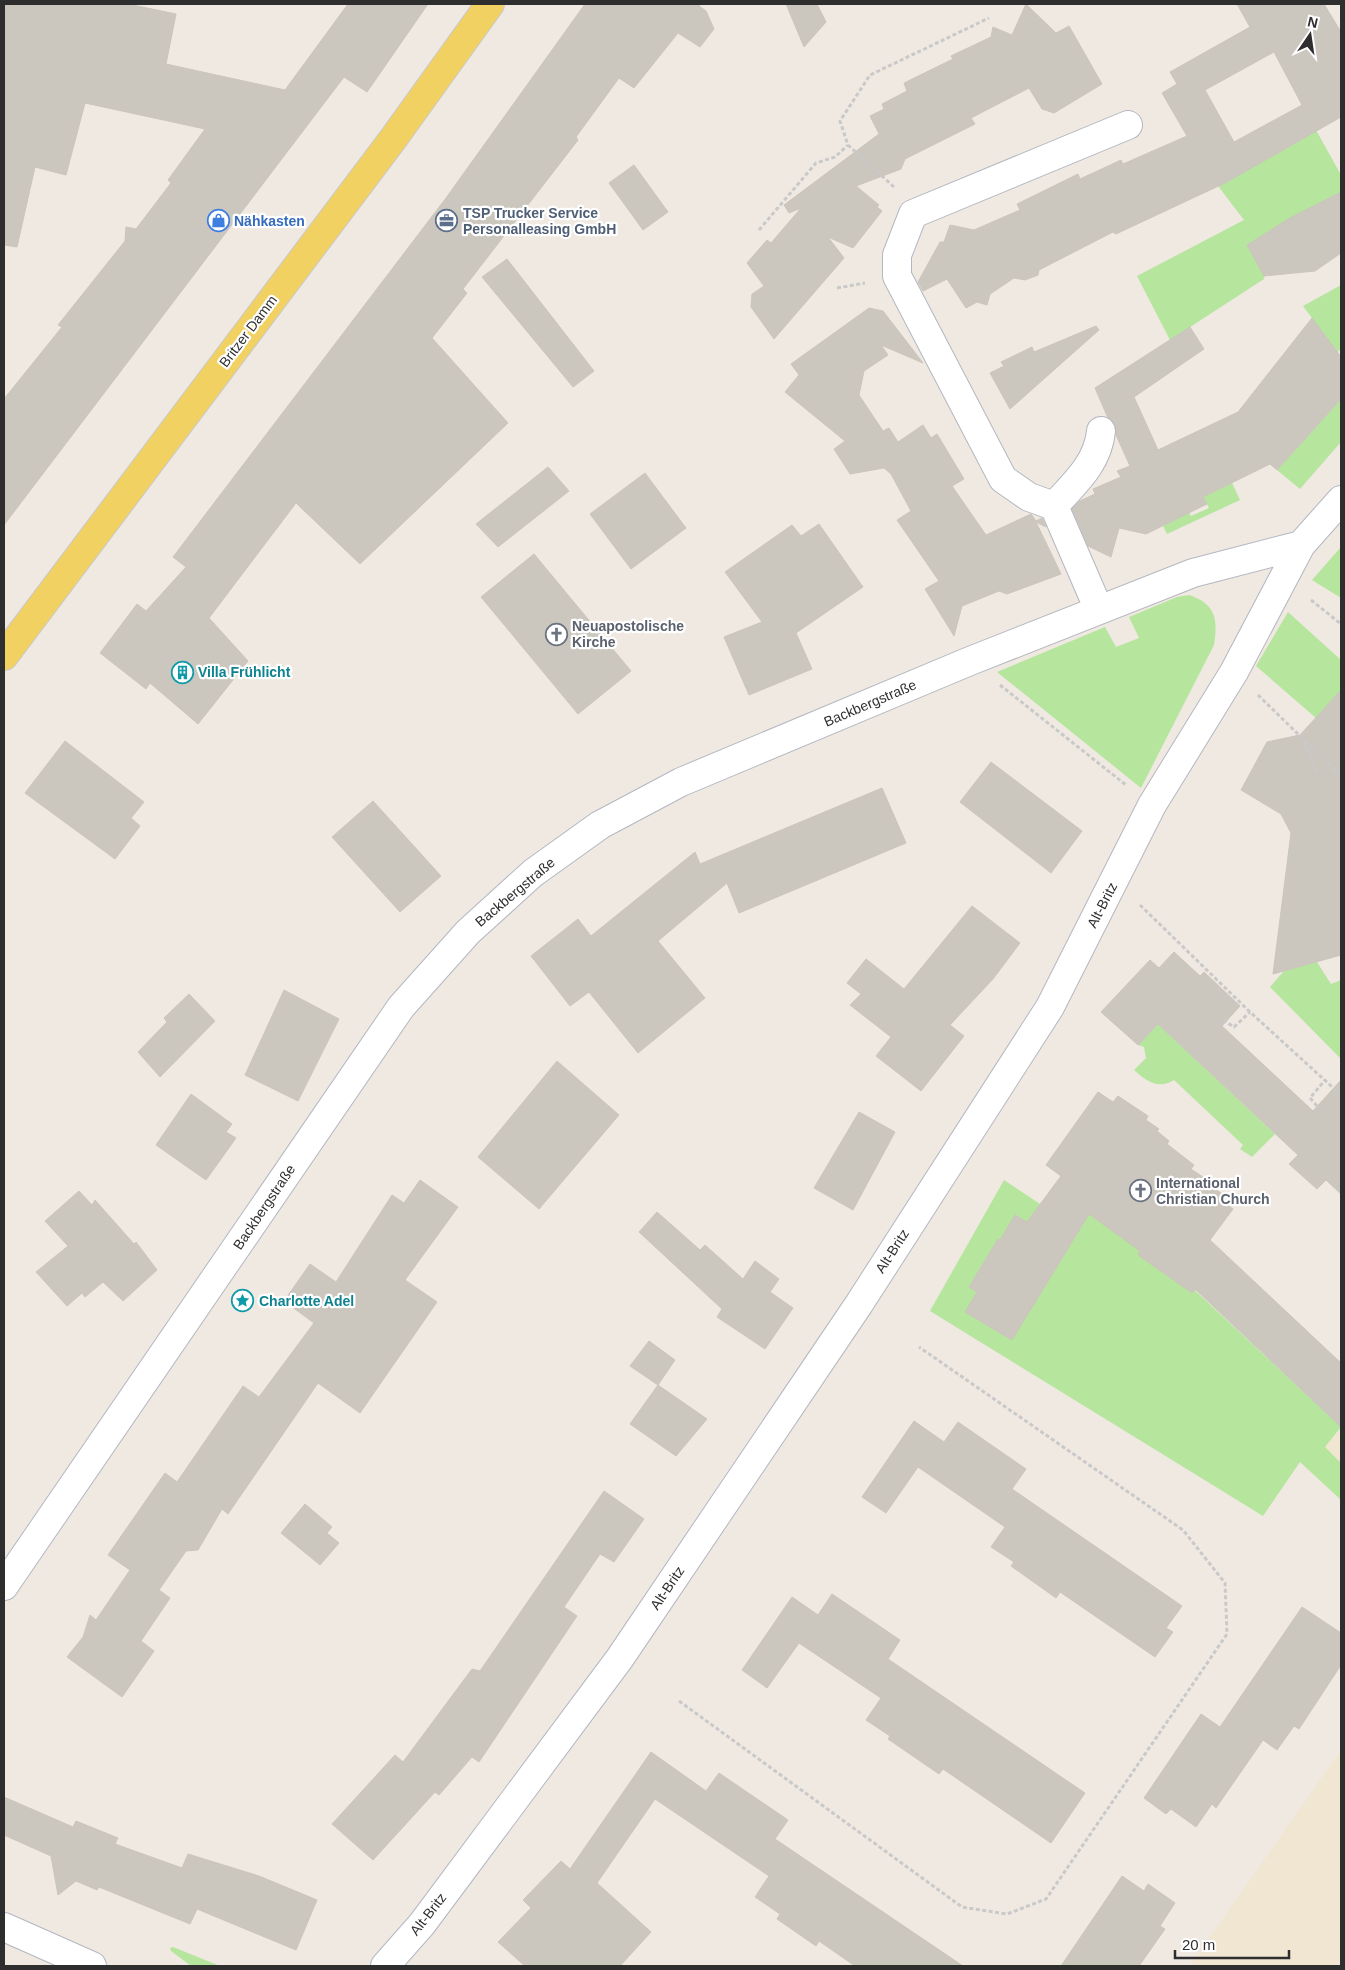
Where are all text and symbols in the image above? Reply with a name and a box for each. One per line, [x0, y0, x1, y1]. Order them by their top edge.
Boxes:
north arrow [1285, 10, 1335, 60]
text: N [1306, 13, 1320, 31]
place label: TSP Trucker Service Personalleasing GmbH [463, 205, 616, 237]
shop icon: Nähkasten [206, 209, 230, 233]
office icon: TSP Trucker Service Personalleasing GmbH [435, 209, 459, 233]
place label: Nähkasten [234, 213, 305, 229]
street label: Britzer Damm [216, 292, 280, 370]
place label: Neuapostolische Kirche [572, 618, 684, 650]
church icon: Neuapostolische Kirche [544, 622, 568, 646]
building icon: Villa Frühlicht [170, 660, 194, 684]
place label: Villa Frühlicht [198, 664, 291, 680]
street label: Backbergstraße [821, 676, 919, 730]
street label: Backbergstraße [472, 854, 558, 930]
street label: Alt-Britz [1084, 880, 1120, 930]
street label: Backbergstraße [230, 1161, 298, 1252]
place label: International Christian Church [1156, 1175, 1270, 1207]
church icon: International Christian Church [1128, 1179, 1152, 1203]
street label: Alt-Britz [872, 1226, 912, 1276]
place icon: Charlotte Adel [231, 1289, 255, 1313]
place label: Charlotte Adel [259, 1293, 354, 1309]
street label: Alt-Britz [647, 1563, 687, 1613]
street label: Alt-Britz [407, 1890, 449, 1938]
scale bar [1175, 1928, 1289, 1960]
text: 20 m [1182, 1936, 1215, 1953]

